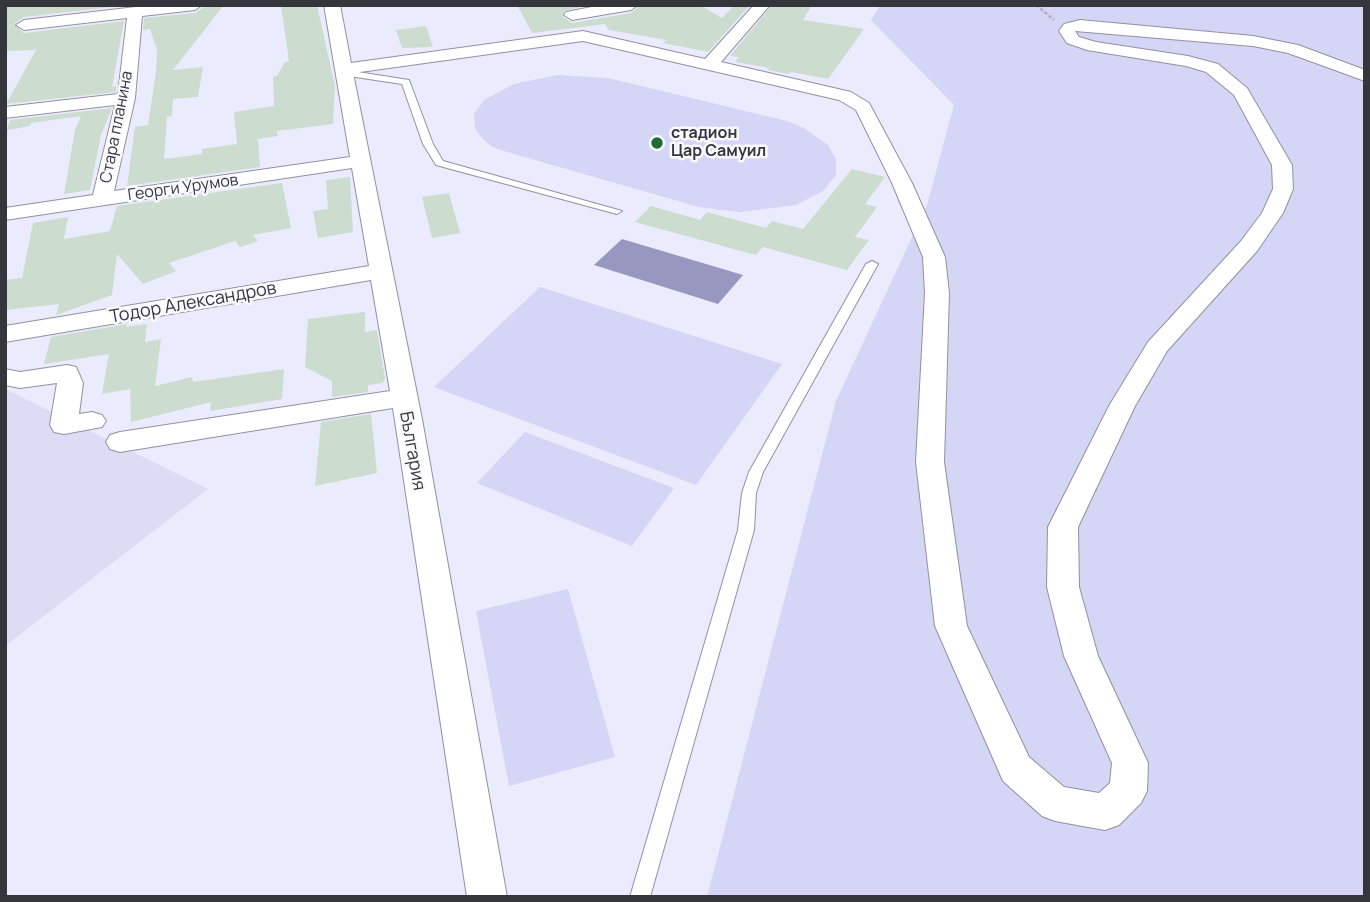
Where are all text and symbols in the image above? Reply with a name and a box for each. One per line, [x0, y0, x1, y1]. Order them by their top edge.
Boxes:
street label: Стара планина [97, 69, 137, 185]
place label: стадион Цар Самуил [671, 124, 766, 162]
marker: стадион Цар Самуил [649, 135, 665, 151]
street label: Георги Урумов [127, 171, 239, 205]
street label: Тодор Александров [108, 278, 278, 328]
street label: България [394, 410, 430, 492]

